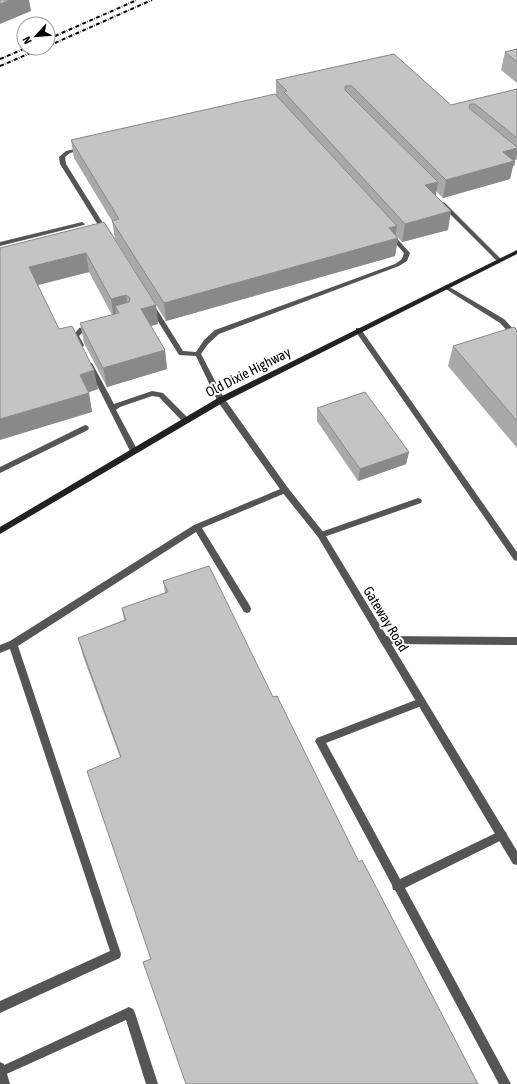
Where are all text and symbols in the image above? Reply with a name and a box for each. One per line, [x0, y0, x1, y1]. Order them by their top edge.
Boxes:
north arrow [16, 16, 56, 56]
text: N [20, 35, 34, 46]
street label: Old Dixie Highway [203, 344, 293, 400]
street label: Gateway Road [360, 584, 412, 654]

